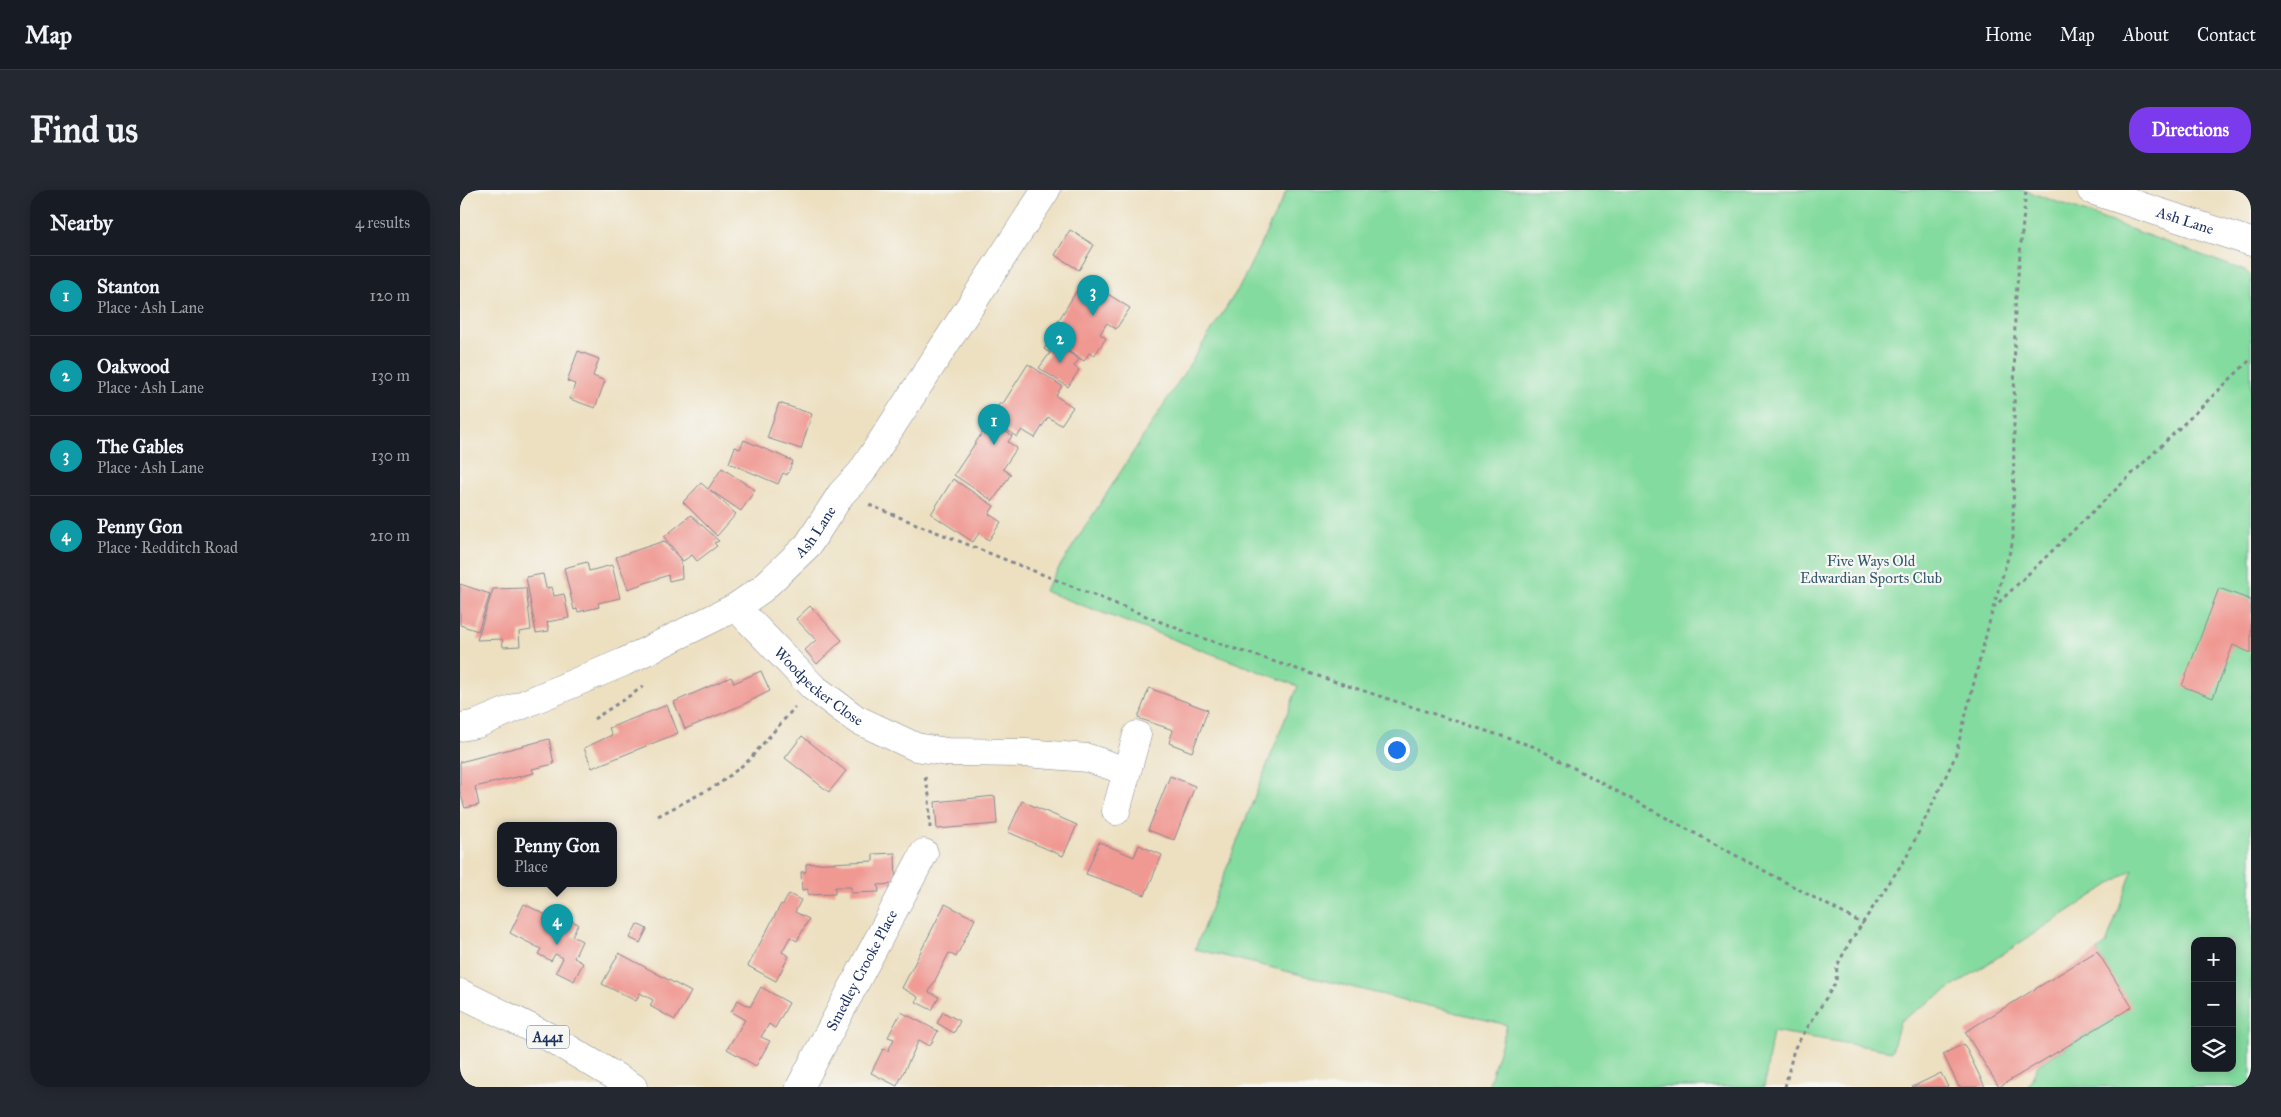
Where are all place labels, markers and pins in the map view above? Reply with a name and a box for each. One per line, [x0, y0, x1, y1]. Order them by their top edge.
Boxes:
pin: 3 [1077, 275, 1109, 316]
pin: 2 [1044, 322, 1076, 363]
pin: 1 [978, 404, 1010, 445]
pin: 4 [541, 904, 573, 945]

